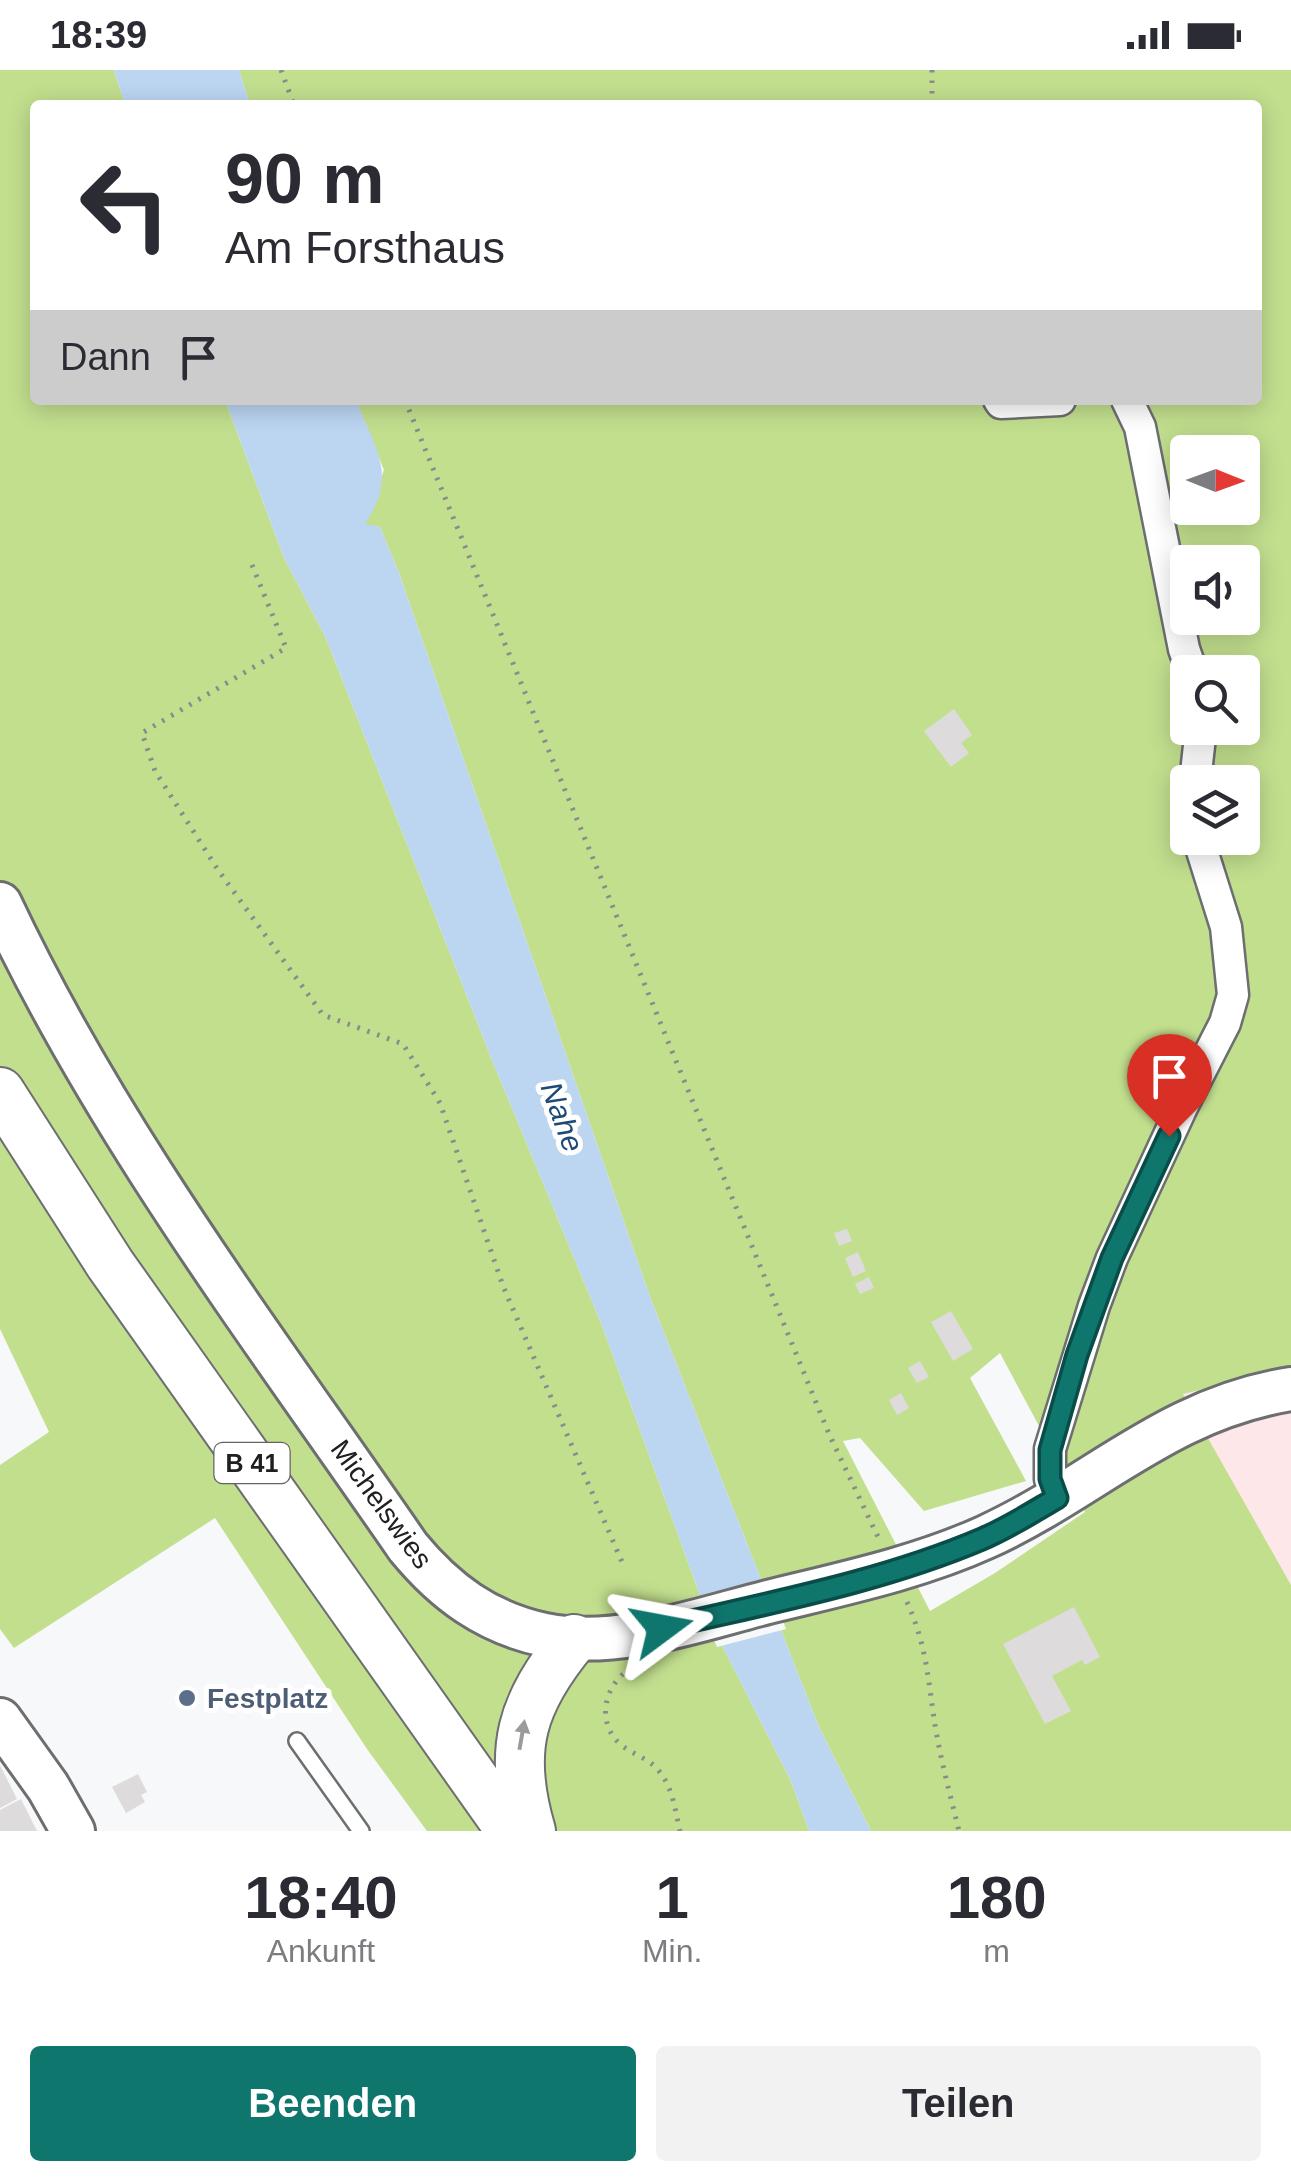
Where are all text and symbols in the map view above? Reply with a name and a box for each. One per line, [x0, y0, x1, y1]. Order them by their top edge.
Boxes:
text: 18:39 [50, 14, 147, 56]
icon: left [60, 140, 190, 270]
text: 90 m [225, 140, 385, 218]
text: Am Forsthaus [225, 222, 505, 273]
icon: arrive [171, 330, 226, 385]
text: Dann [60, 336, 151, 378]
north arrow [1170, 435, 1260, 525]
map controls [1170, 435, 1260, 855]
button: sound [1170, 545, 1260, 635]
button: search [1170, 655, 1260, 745]
button: layers [1170, 765, 1260, 855]
pin [1127, 1034, 1212, 1137]
icon: arrive [1142, 1049, 1197, 1104]
water label: Nahe [535, 1077, 590, 1156]
street label: Michelswies [325, 1434, 438, 1574]
road number: B 41 [214, 1443, 290, 1483]
position arrow [610, 1576, 714, 1680]
place label: Festplatz [207, 1683, 328, 1714]
marker: Festplatz [176, 1687, 198, 1709]
one-way arrow [515, 1719, 530, 1751]
text: 18:40 [244, 1864, 398, 1931]
text: 1 [655, 1864, 689, 1931]
text: 180 [947, 1864, 1047, 1931]
text: Ankunft [267, 1933, 375, 1969]
text: Min. [642, 1933, 702, 1969]
text: m [983, 1933, 1010, 1969]
button: Beenden [30, 2046, 636, 2161]
button: Teilen [656, 2046, 1261, 2161]

